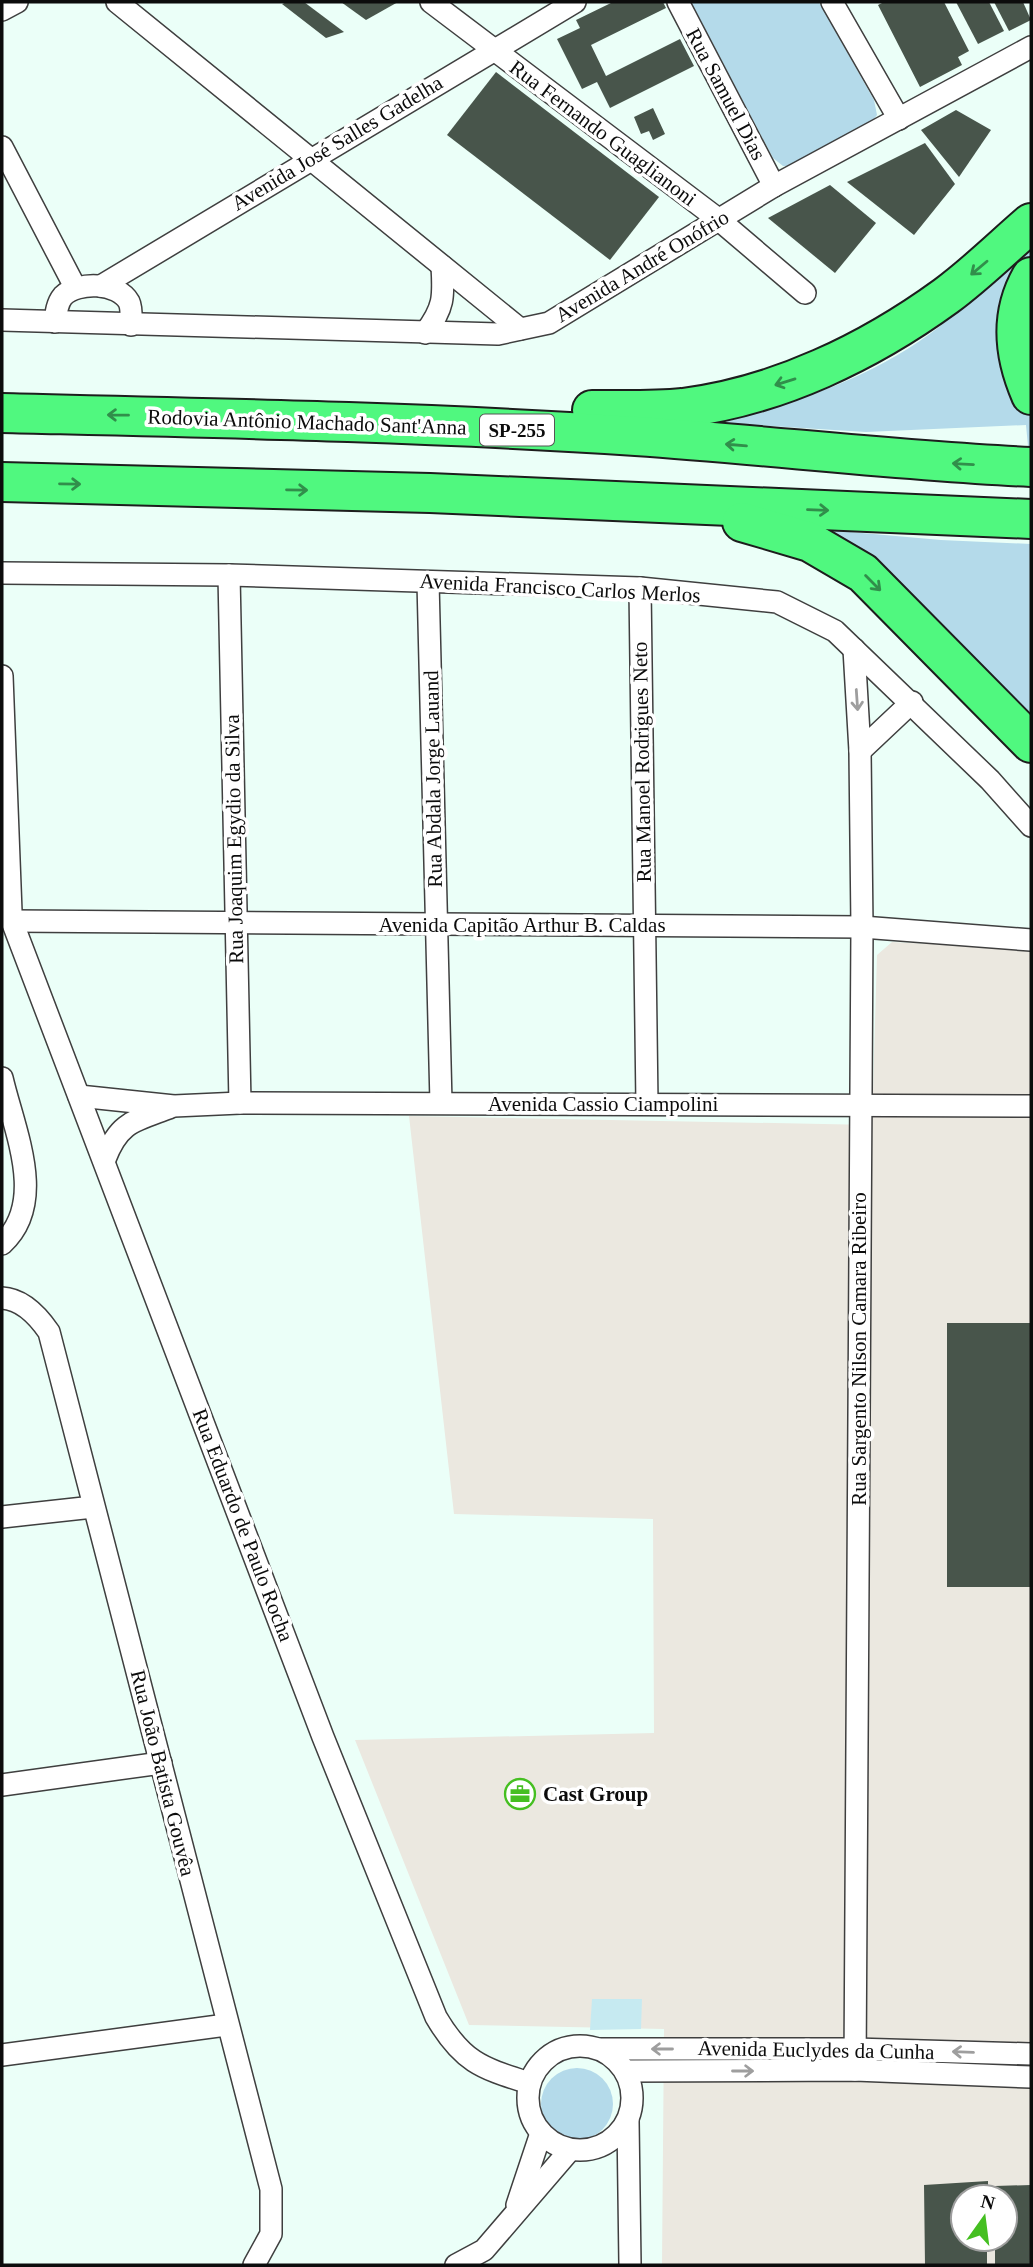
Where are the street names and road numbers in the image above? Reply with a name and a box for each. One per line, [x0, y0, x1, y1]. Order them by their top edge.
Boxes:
street label: Rua Samuel Dias [681, 24, 771, 164]
street label: Rua Fernando Guaglianoni [505, 55, 701, 211]
street label: Avenida José Salles Gadelha [227, 70, 447, 216]
street label: Avenida André Onófrio [551, 205, 733, 327]
street label: Rodovia Antônio Machado Sant'Anna [147, 404, 468, 440]
road number: SP-255 [480, 414, 554, 446]
street label: Avenida Francisco Carlos Merlos [419, 569, 701, 607]
street label: Rua Manoel Rodrigues Neto [628, 641, 656, 883]
street label: Rua Abdala Jorge Lauand [419, 670, 447, 888]
street label: Rua Joaquim Egydio da Silva [220, 713, 248, 964]
street label: Avenida Capitão Arthur B. Caldas [378, 913, 666, 937]
street label: Avenida Cassio Ciampolini [488, 1092, 718, 1116]
street label: Rua Sargento Nilson Camara Ribeiro [847, 1192, 871, 1506]
street label: Rua Eduardo de Paulo Rocha [187, 1405, 299, 1645]
street label: Rua João Batista Gouvêa [126, 1667, 200, 1879]
street label: Avenida Euclydes da Cunha [697, 2036, 935, 2064]

